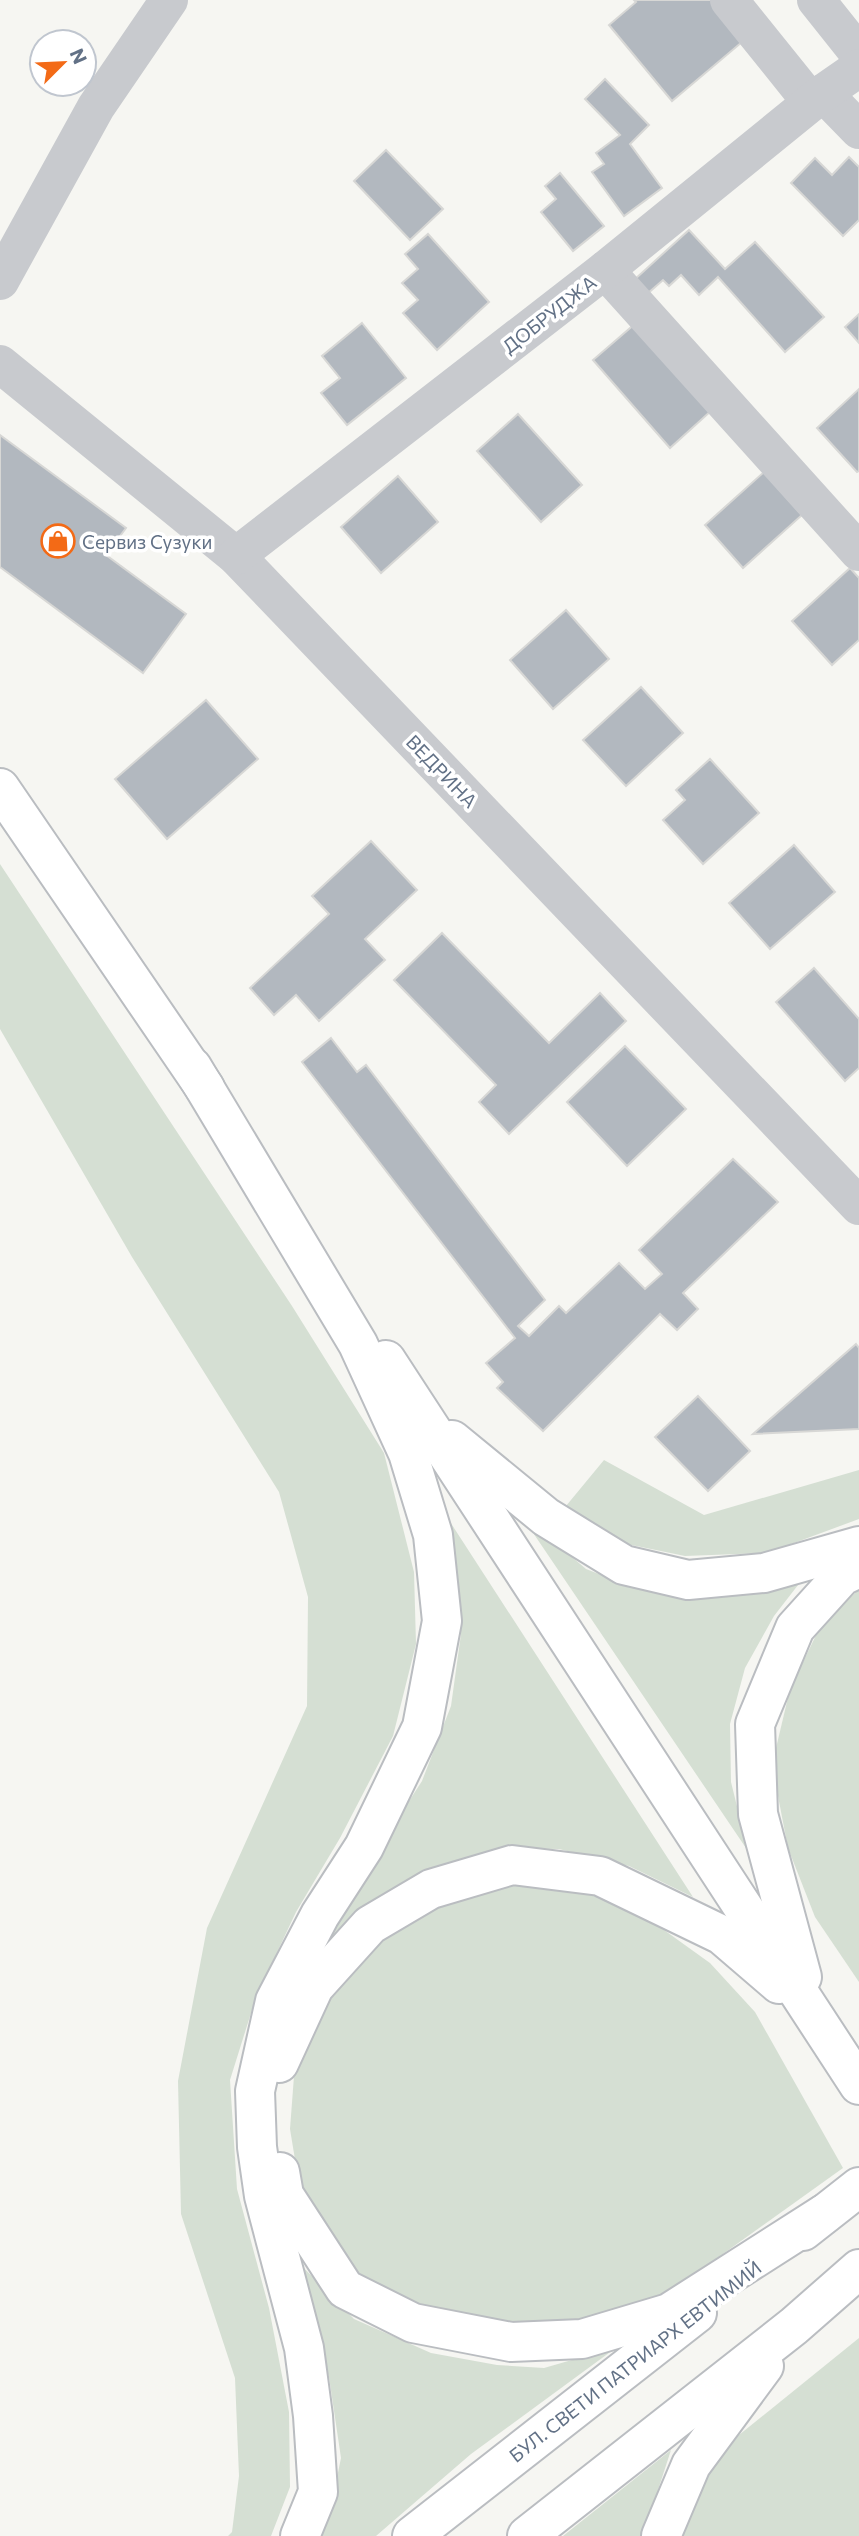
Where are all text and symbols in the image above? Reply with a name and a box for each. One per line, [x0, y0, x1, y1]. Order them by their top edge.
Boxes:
north arrow [28, 28, 98, 98]
text: N [66, 45, 92, 67]
street label: ДОБРУДЖА [498, 270, 600, 358]
shop icon: Сервиз Сузуки [39, 522, 77, 560]
place label: Сервиз Сузуки [82, 530, 212, 553]
street label: ВЕДРИНА [402, 730, 482, 812]
street label: БУЛ. СВЕТИ ПАТРИАРХ ЕВТИМИЙ [504, 2255, 766, 2467]

